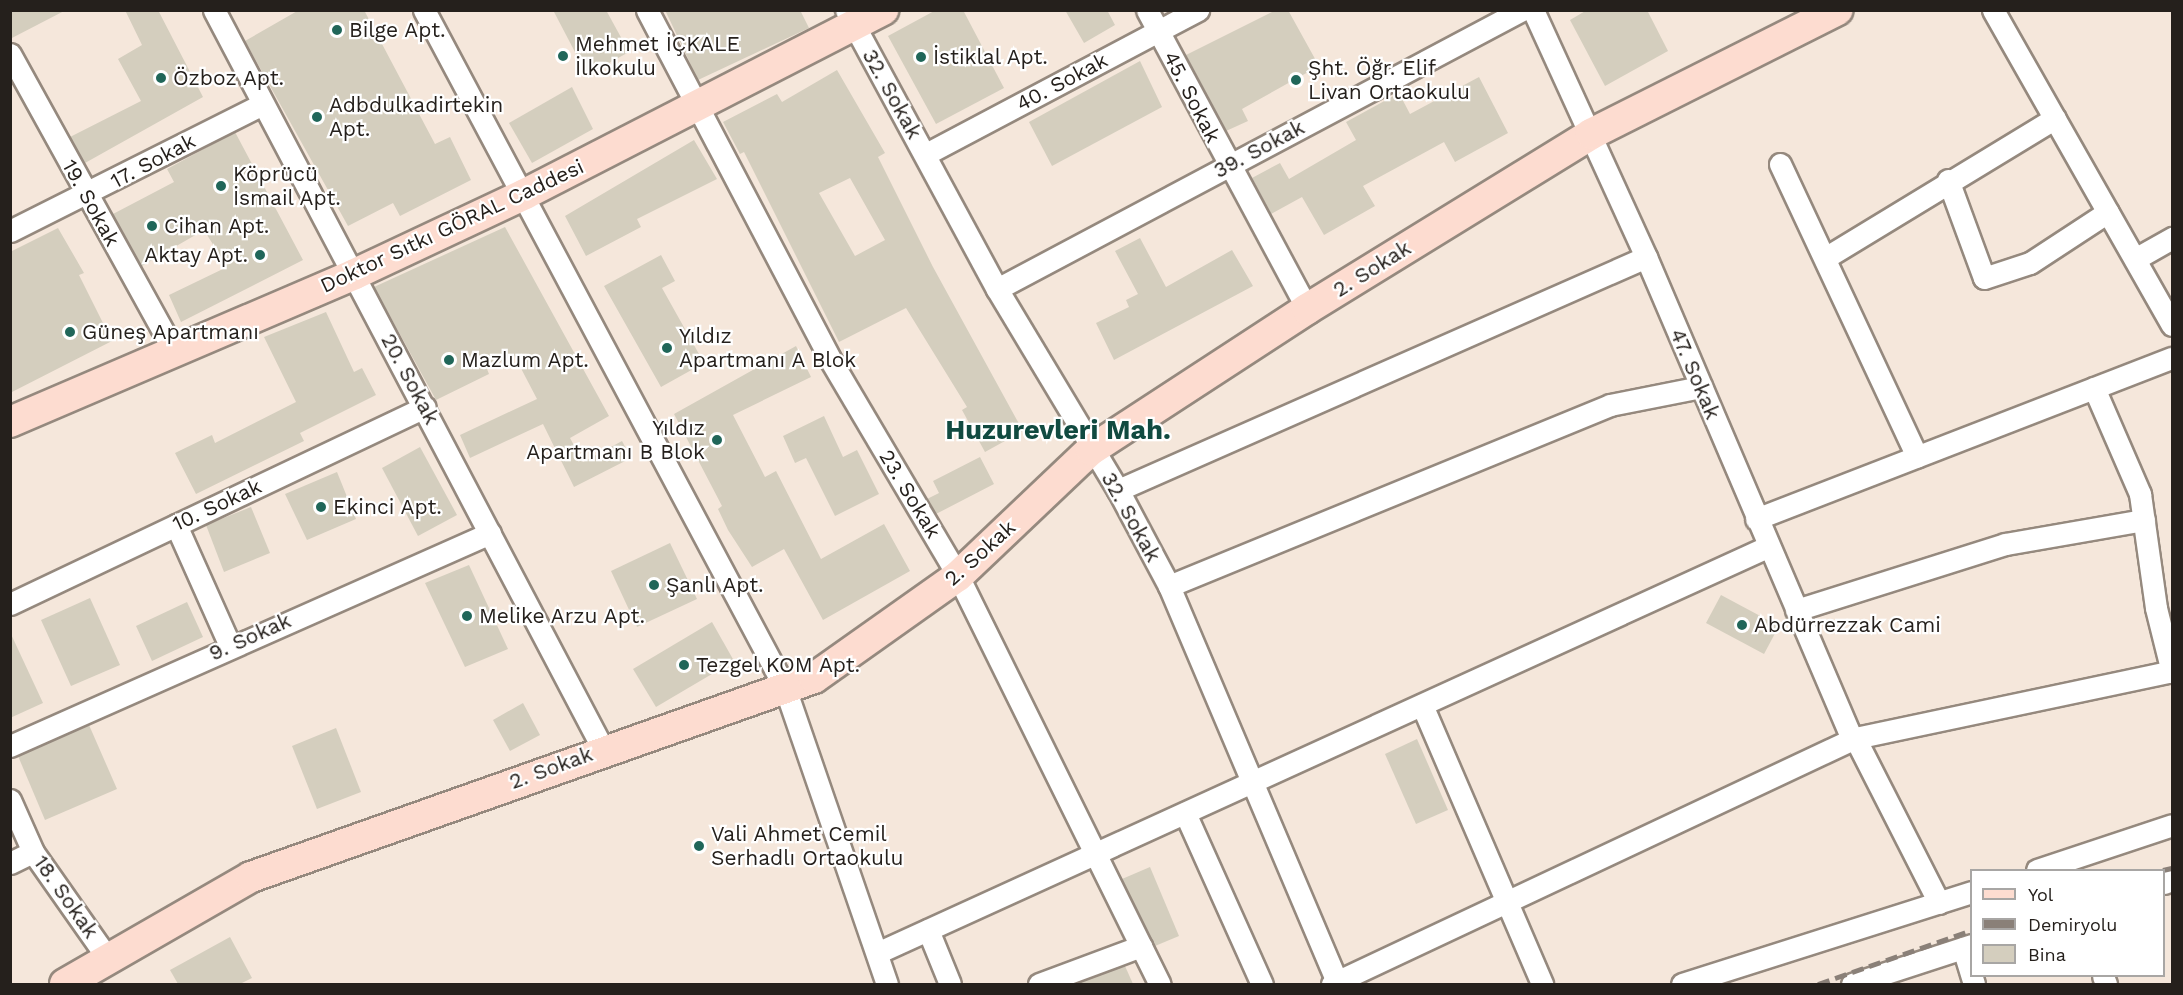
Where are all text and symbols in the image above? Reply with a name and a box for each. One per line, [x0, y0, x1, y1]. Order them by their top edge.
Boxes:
place label: Bilge Apt. [349, 17, 446, 43]
marker: Bilge Apt. [330, 23, 344, 37]
place label: Mehmet İÇKALE İlkokulu [575, 31, 740, 81]
place label: İstiklal Apt. [933, 44, 1050, 70]
street label: 32. Sokak [857, 45, 927, 143]
street label: 40. Sokak [1012, 47, 1112, 117]
street label: 45. Sokak [1158, 47, 1226, 147]
marker: Mehmet İÇKALE İlkokulu [556, 49, 570, 63]
marker: İstiklal Apt. [914, 50, 928, 64]
place label: Şht. Öğr. Elif Livan Ortaokulu [1308, 55, 1470, 105]
place label: Özboz Apt. [173, 65, 285, 91]
marker: Özboz Apt. [154, 71, 168, 85]
marker: Şht. Öğr. Elif Livan Ortaokulu [1289, 73, 1303, 87]
place label: Adbdulkadirtekin Apt. [329, 92, 503, 142]
marker: Adbdulkadirtekin Apt. [310, 110, 324, 124]
street label: 39. Sokak [1209, 115, 1309, 183]
street label: 17. Sokak [106, 128, 200, 194]
street label: Doktor Sıtkı GÖRAL Caddesi [316, 154, 588, 298]
street label: 19. Sokak [57, 155, 125, 251]
place label: Köprücü İsmail Apt. [233, 161, 342, 211]
marker: Köprücü İsmail Apt. [214, 179, 228, 193]
place label: Cihan Apt. [164, 213, 270, 239]
marker: Cihan Apt. [145, 219, 159, 233]
street label: 2. Sokak [1329, 235, 1415, 303]
place label: Aktay Apt. [143, 242, 248, 268]
marker: Aktay Apt. [253, 248, 267, 262]
place label: Güneş Apartmanı [82, 319, 260, 345]
place label: Yıldız Apartmanı A Blok [679, 323, 858, 373]
marker: Güneş Apartmanı [63, 325, 77, 339]
street label: 47. Sokak [1665, 325, 1725, 423]
street label: 20. Sokak [376, 329, 444, 429]
marker: Yıldız Apartmanı A Blok [660, 341, 674, 355]
place label: Mazlum Apt. [461, 347, 590, 373]
marker: Mazlum Apt. [442, 353, 456, 367]
place label: Yıldız Apartmanı B Blok [526, 415, 705, 465]
district label: Huzurevleri Mah. [945, 415, 1171, 447]
marker: Yıldız Apartmanı B Blok [710, 433, 724, 447]
street label: 23. Sokak [874, 445, 946, 543]
street label: 32. Sokak [1096, 468, 1166, 566]
street label: 10. Sokak [169, 473, 265, 537]
place label: Ekinci Apt. [333, 494, 443, 520]
marker: Ekinci Apt. [314, 500, 328, 514]
street label: 2. Sokak [939, 515, 1021, 591]
place label: Şanlı Apt. [666, 572, 765, 598]
marker: Şanlı Apt. [647, 578, 661, 592]
place label: Melike Arzu Apt. [479, 603, 647, 629]
street label: 9. Sokak [205, 608, 295, 666]
marker: Melike Arzu Apt. [460, 609, 474, 623]
place label: Abdürrezzak Cami [1754, 612, 1941, 638]
marker: Abdürrezzak Cami [1735, 618, 1749, 632]
place label: Tezgel KOM Apt. [696, 652, 862, 678]
marker: Tezgel KOM Apt. [677, 658, 691, 672]
street label: 2. Sokak [506, 741, 596, 795]
place label: Vali Ahmet Cemil Serhadlı Ortaokulu [711, 821, 903, 871]
marker: Vali Ahmet Cemil Serhadlı Ortaokulu [692, 839, 706, 853]
street label: 18. Sokak [28, 851, 104, 943]
legend [1970, 869, 2165, 977]
text: Yol [2028, 884, 2053, 905]
text: Demiryolu [2028, 914, 2117, 935]
text: Bina [2028, 944, 2066, 965]

